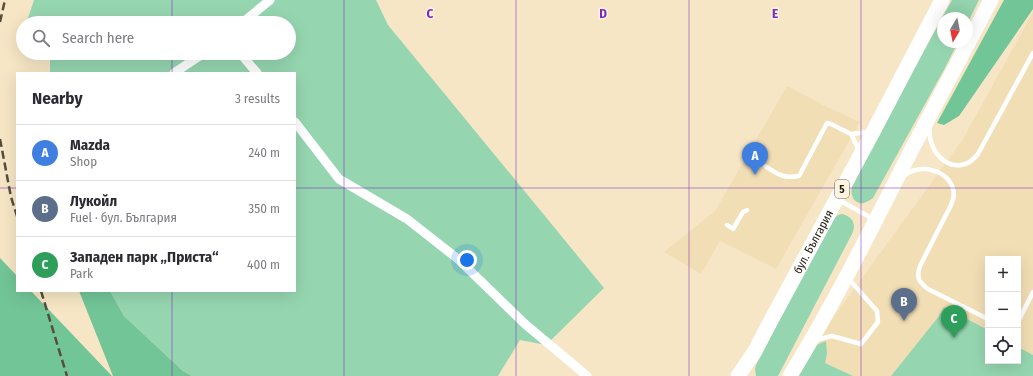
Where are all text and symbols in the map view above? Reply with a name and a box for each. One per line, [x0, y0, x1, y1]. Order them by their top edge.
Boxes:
text: C [427, 6, 434, 21]
text: D [599, 6, 607, 21]
text: E [772, 6, 778, 21]
north arrow [937, 12, 973, 48]
search box [16, 16, 296, 60]
icon: search [30, 27, 52, 49]
text: Search here [62, 29, 134, 47]
text: Nearby [32, 88, 83, 109]
text: 3 results [235, 91, 280, 106]
text: Mazda [70, 136, 110, 154]
pin: A [742, 142, 768, 175]
text: A [41, 145, 49, 160]
text: 240 m [248, 145, 280, 160]
text: Shop [70, 154, 97, 169]
road number: 5 [835, 180, 849, 198]
text: Лукойл [70, 192, 117, 210]
text: B [41, 201, 49, 216]
text: 350 m [248, 201, 280, 216]
street label: бул. България [791, 208, 836, 276]
text: Fuel · бул. България [70, 210, 177, 225]
text: Западен парк „Приста“ [70, 248, 219, 266]
your location [457, 250, 477, 270]
map controls [985, 256, 1021, 364]
button: + [985, 256, 1021, 292]
text: C [42, 257, 48, 272]
text: 400 m [247, 257, 280, 272]
text: Park [70, 266, 93, 281]
pin: B [891, 288, 917, 321]
button: − [985, 292, 1021, 328]
pin: C [941, 305, 967, 338]
button: locate [985, 328, 1021, 364]

